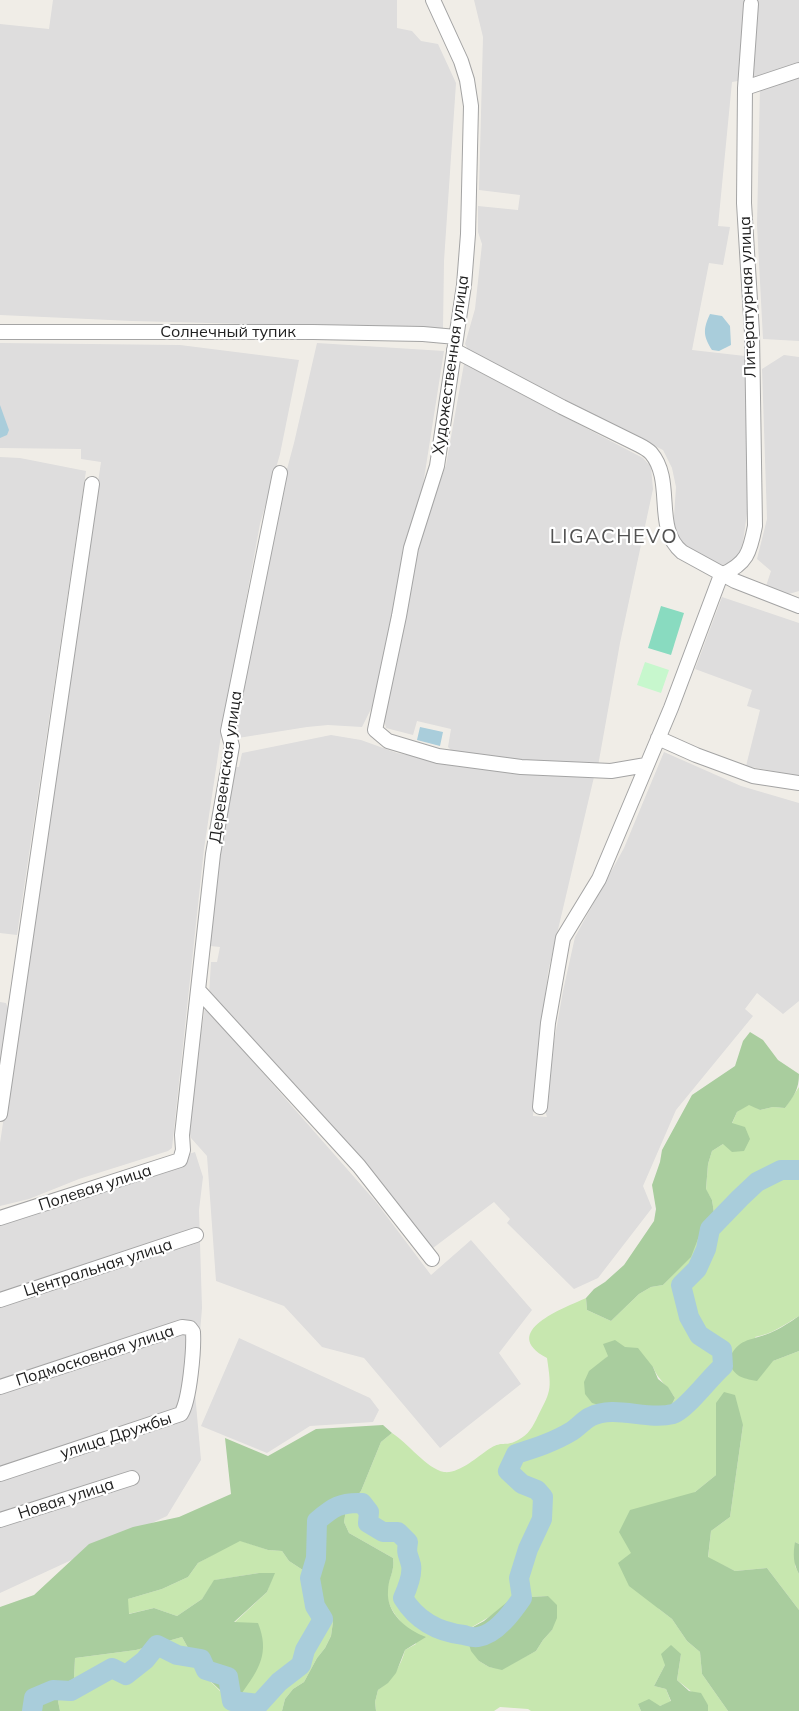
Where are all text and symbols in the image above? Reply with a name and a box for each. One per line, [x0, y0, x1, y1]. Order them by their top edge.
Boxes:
street label: Литературная улица [736, 216, 760, 378]
street label: Художественная улица [429, 274, 473, 456]
street label: Солнечный тупик [160, 322, 296, 342]
district label: LIGACHEVO [550, 525, 678, 549]
street label: Деревенская улица [206, 690, 246, 844]
street label: Полевая улица [36, 1161, 154, 1215]
street label: Центральная улица [21, 1235, 175, 1301]
street label: Подмосковная улица [13, 1321, 177, 1391]
street label: улица Дружбы [58, 1409, 174, 1463]
street label: Новая улица [16, 1474, 116, 1524]

